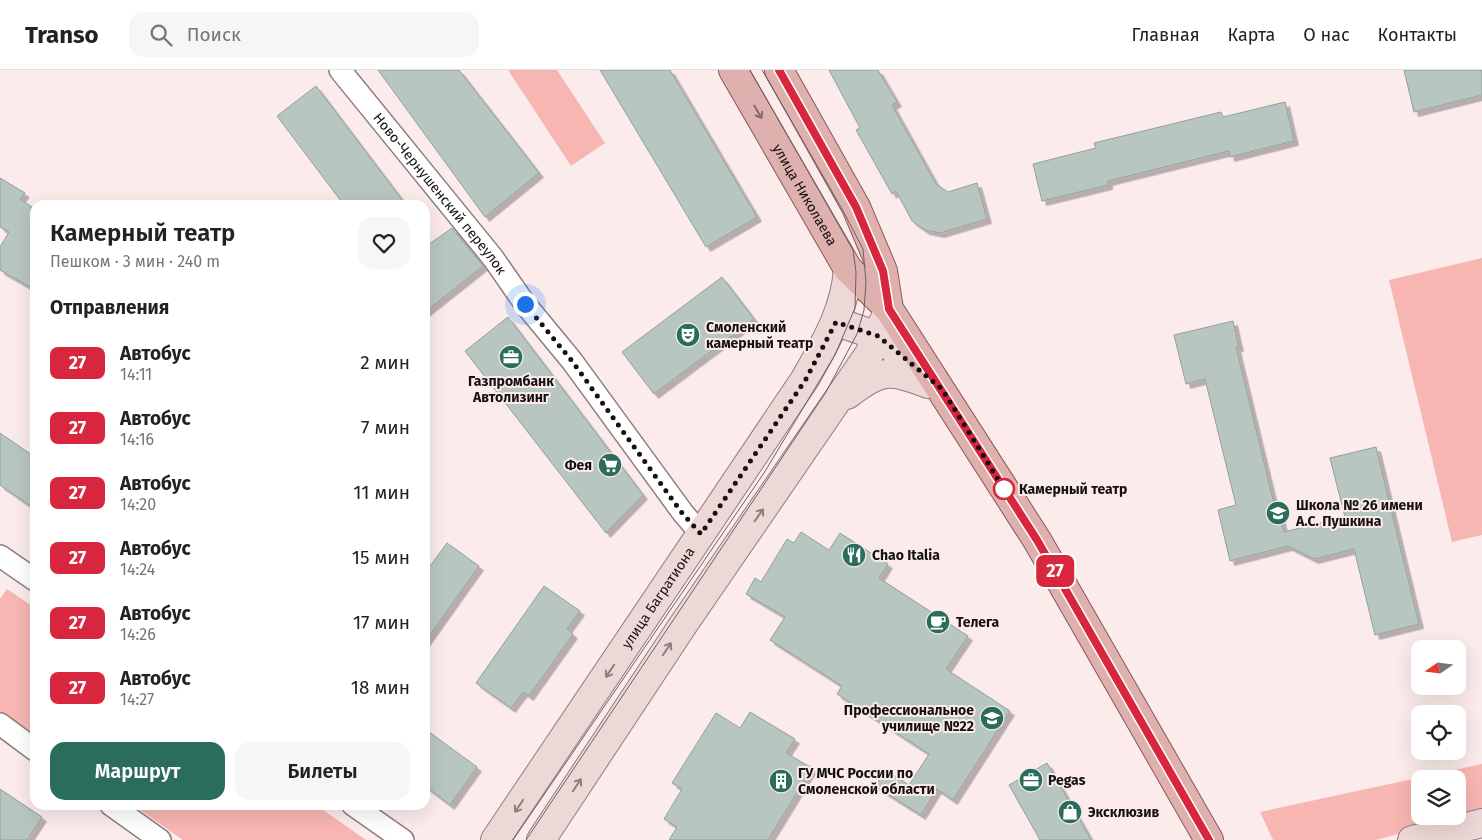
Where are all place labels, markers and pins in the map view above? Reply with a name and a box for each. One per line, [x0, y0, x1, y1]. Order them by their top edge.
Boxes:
place label: Смоленский камерный театр [706, 319, 813, 352]
theatre icon: Смоленский камерный театр [675, 322, 701, 348]
office icon: Газпромбанк Автолизинг [498, 344, 524, 370]
place label: Газпромбанк Автолизинг [468, 373, 554, 406]
supermarket icon: Фея [597, 452, 623, 478]
place label: Фея [565, 457, 592, 474]
marker: Камерный театр [993, 478, 1015, 500]
place label: Камерный театр [1019, 481, 1127, 498]
place label: Школа № 26 имени А.С. Пушкина [1295, 497, 1423, 530]
school or university icon: Школа № 26 имени А.С. Пушкина [1265, 500, 1291, 526]
restaurant icon: Chao Italia [841, 542, 867, 568]
place label: Chao Italia [872, 547, 940, 564]
cafe icon: Телега [925, 609, 951, 635]
place label: Телега [956, 614, 1000, 631]
place label: Профессиональное училище №22 [844, 702, 974, 735]
school or university icon: Профессиональное училище №22 [979, 705, 1005, 731]
place label: ГУ МЧС России по Смоленской области [798, 765, 935, 798]
office icon: Pegas [1018, 767, 1044, 793]
building icon: ГУ МЧС России по Смоленской области [768, 768, 794, 794]
place label: Pegas [1048, 772, 1086, 789]
shop icon: Эксклюзив [1057, 799, 1083, 825]
place label: Эксклюзив [1088, 804, 1160, 821]

